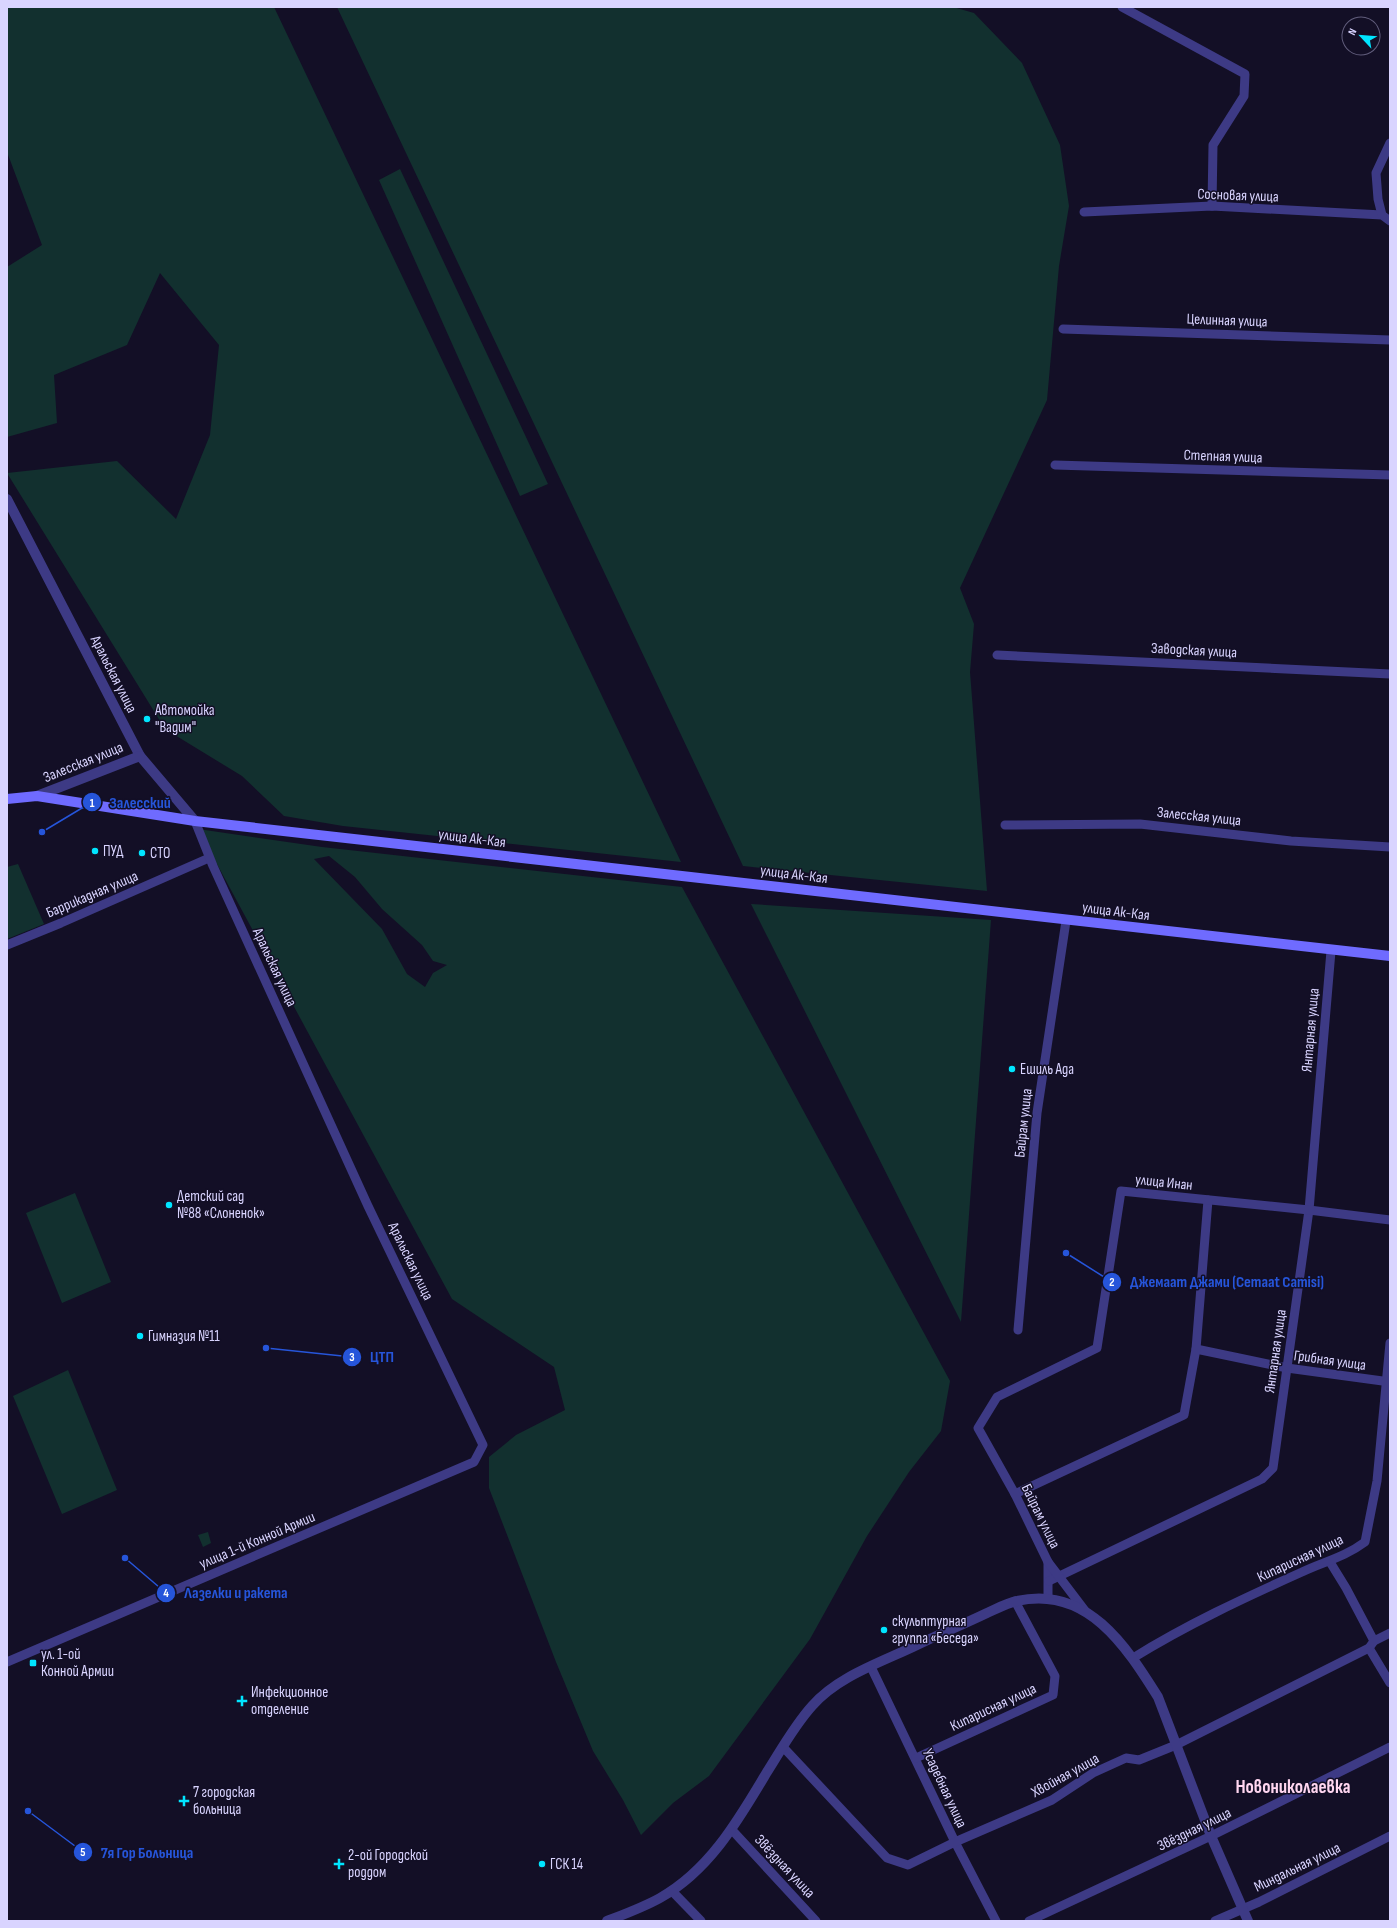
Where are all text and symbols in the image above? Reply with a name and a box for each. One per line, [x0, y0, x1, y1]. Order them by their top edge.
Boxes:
north arrow [1341, 16, 1381, 56]
text: N [1345, 26, 1360, 37]
street label: Сосновая улица [1197, 185, 1279, 206]
street label: Целинная улица [1186, 310, 1268, 331]
street label: Степная улица [1183, 446, 1263, 467]
street label: Аральская улица [85, 631, 141, 716]
street label: Заводская улица [1151, 639, 1238, 662]
place label: Автомойка "Вадим" [154, 701, 215, 737]
marker: Автомойка "Вадим" [142, 714, 152, 724]
street label: Залесская улица [40, 738, 126, 787]
callout: Залесский [82, 788, 179, 816]
text: Залесский [109, 794, 171, 813]
text: 1 [90, 796, 95, 811]
street label: Залесская улица [1156, 803, 1242, 830]
street label: улица Ак-Кая [437, 825, 507, 852]
place label: ПУД [103, 842, 124, 861]
place label: СТО [150, 844, 170, 863]
marker: ПУД [90, 846, 100, 856]
marker: СТО [137, 848, 147, 858]
street label: улица Ак-Кая [759, 861, 829, 888]
street label: Баррикадная улица [43, 866, 141, 922]
street label: улица Ак-Кая [1081, 898, 1151, 925]
street label: Аральская улица [248, 924, 301, 1010]
street label: Янтарная улица [1297, 987, 1324, 1073]
place label: Ешиль Ада [1020, 1060, 1074, 1079]
marker: Ешиль Ада [1007, 1064, 1017, 1074]
street label: Байрам улица [1010, 1087, 1037, 1159]
street label: улица Инан [1134, 1170, 1194, 1195]
place label: Детский сад №88 «Слоненок» [177, 1187, 265, 1223]
marker: Детский сад №88 «Слоненок» [164, 1200, 174, 1210]
street label: Аральская улица [383, 1218, 438, 1304]
callout: Джемаат Джами (Cemaat Camisi) [1102, 1268, 1332, 1296]
text: Джемаат Джами (Cemaat Camisi) [1130, 1273, 1324, 1292]
text: 2 [1109, 1275, 1115, 1290]
street label: Янтарная улица [1260, 1308, 1291, 1394]
place label: Гимназия №11 [148, 1327, 220, 1346]
marker: Гимназия №11 [135, 1331, 145, 1341]
callout: ЦТП [342, 1343, 402, 1371]
street label: Грибная улица [1293, 1346, 1367, 1375]
text: ЦТП [370, 1348, 394, 1367]
text: 3 [349, 1350, 355, 1365]
street label: Байрам улица [1017, 1481, 1064, 1552]
street label: улица 1-й Конной Армии [196, 1507, 318, 1573]
street label: Кипарисная улица [1254, 1530, 1347, 1587]
callout: Лазелки и ракета [156, 1579, 295, 1607]
text: Лазелки и ракета [183, 1584, 288, 1603]
text: 4 [163, 1586, 169, 1601]
place label: скульптурная группа «Беседа» [892, 1612, 979, 1648]
marker: скульптурная группа «Беседа» [879, 1625, 889, 1635]
place label: ул. 1-ой Конной Армии [41, 1645, 114, 1681]
marker: ул. 1-ой Конной Армии [28, 1658, 38, 1668]
street label: Кипарисная улица [947, 1679, 1040, 1736]
place label: Инфекционное отделение [251, 1683, 328, 1719]
marker: Инфекционное отделение [236, 1695, 248, 1707]
street label: Усадебная улица [918, 1746, 971, 1831]
street label: Хвойная улица [1027, 1749, 1103, 1802]
district label: Новониколаевка [1235, 1776, 1351, 1799]
place label: 7 городская больница [193, 1783, 255, 1819]
marker: 7 городская больница [178, 1795, 190, 1807]
street label: Звёздная улица [1154, 1803, 1235, 1856]
street label: Звёздная улица [750, 1831, 819, 1902]
callout: 7я Гор Больница [73, 1838, 202, 1866]
street label: Миндальная улица [1251, 1838, 1344, 1897]
text: 7я Гор Больница [101, 1844, 193, 1863]
text: 5 [80, 1845, 86, 1860]
place label: 2-ой Городской роддом [348, 1846, 428, 1882]
place label: ГСК 14 [550, 1855, 583, 1874]
marker: 2-ой Городской роддом [333, 1858, 345, 1870]
marker: ГСК 14 [537, 1859, 547, 1869]

